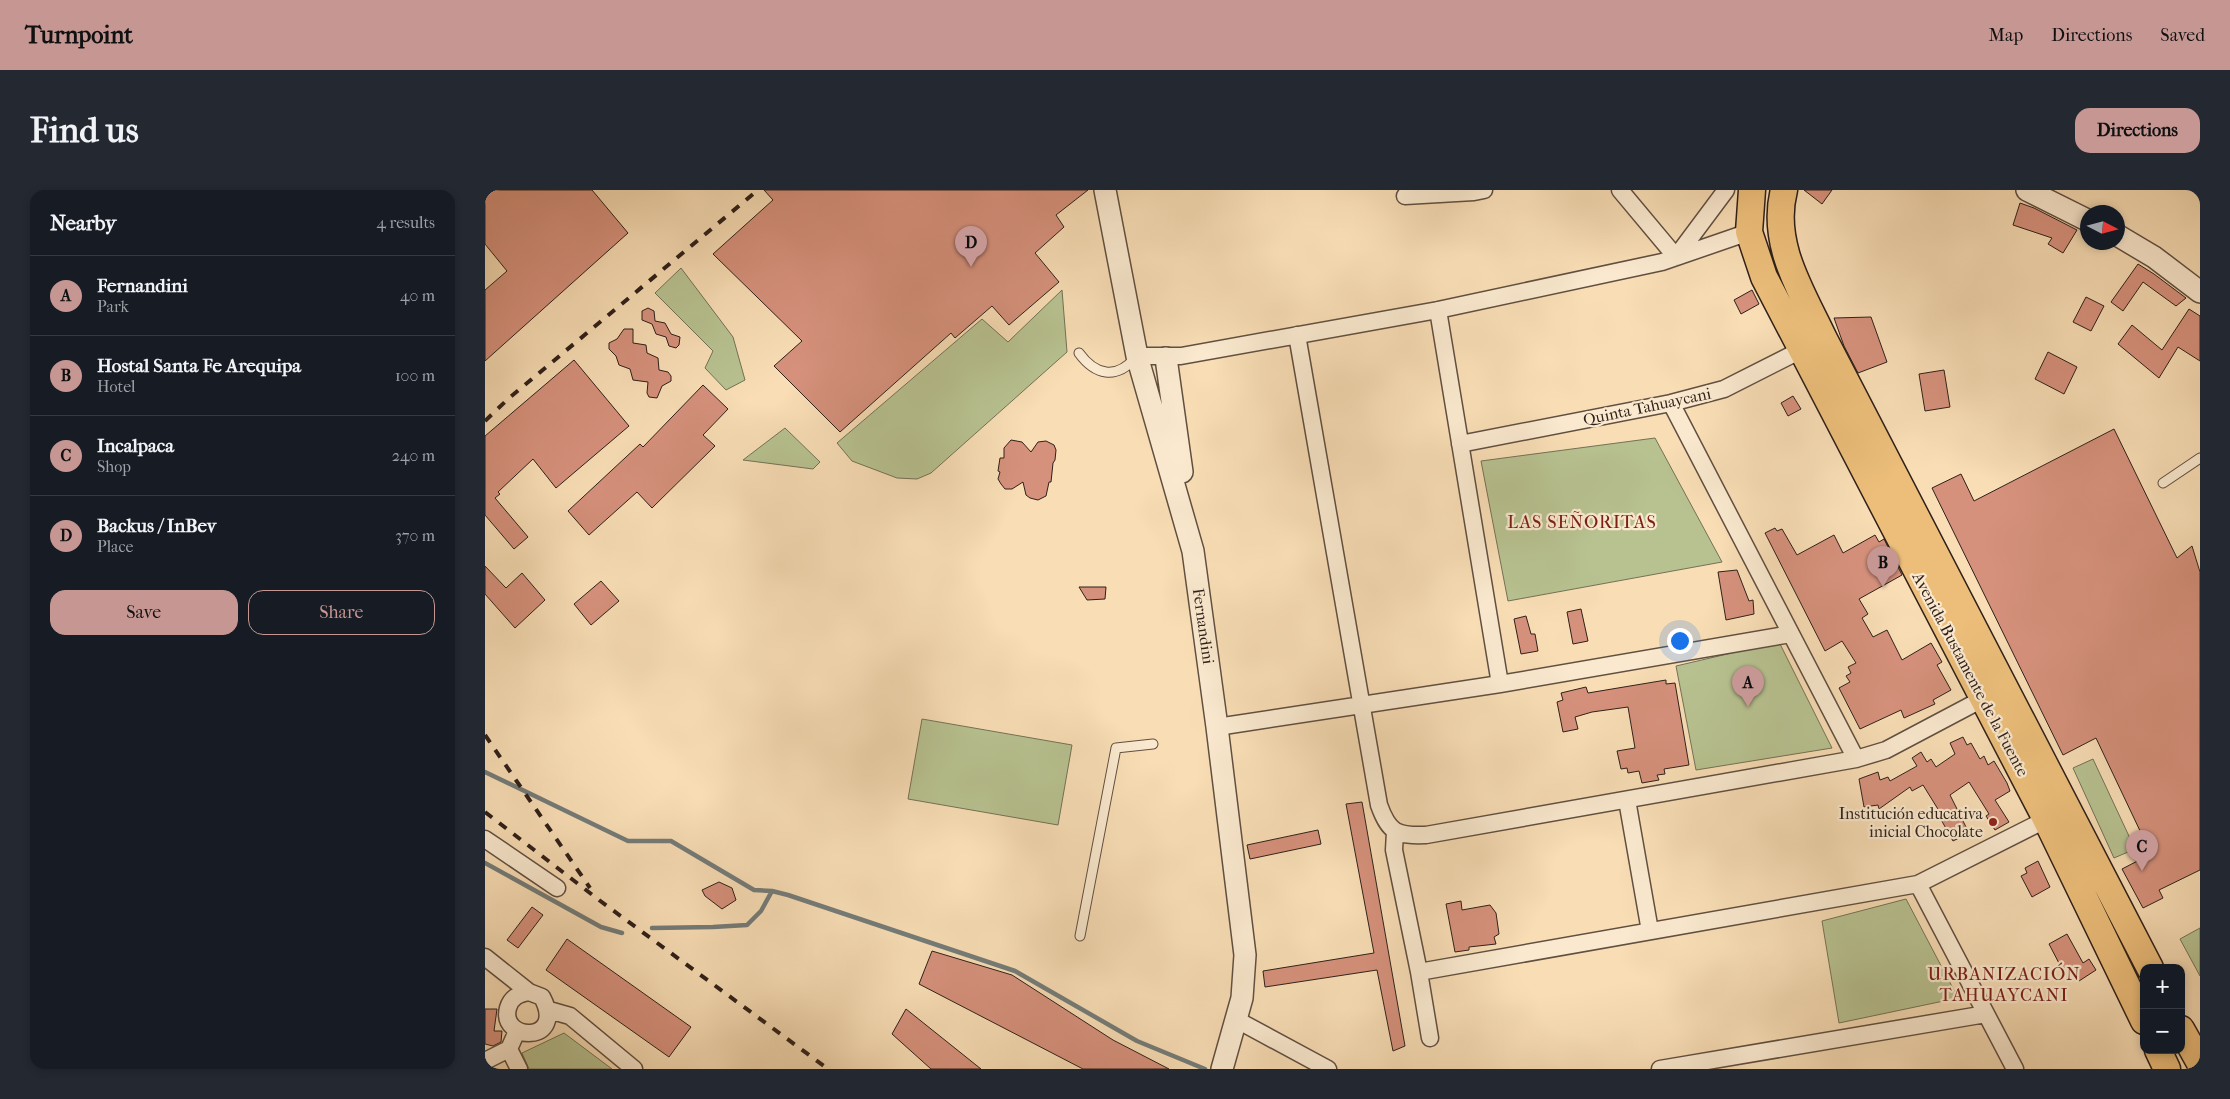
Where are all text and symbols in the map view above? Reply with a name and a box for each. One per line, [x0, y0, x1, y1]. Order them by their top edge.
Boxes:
text: Turnpoint [25, 21, 133, 49]
text: Map [1989, 25, 2023, 46]
text: Directions [2051, 25, 2132, 46]
text: Saved [2160, 25, 2205, 46]
button: Directions [2075, 108, 2200, 153]
text: Find us [30, 110, 139, 151]
north arrow [2080, 205, 2125, 250]
text: Nearby [50, 211, 116, 235]
text: 4 results [377, 213, 435, 232]
pin: D [955, 226, 987, 267]
text: Fernandini [97, 275, 188, 297]
text: A [61, 286, 71, 305]
text: 40 m [400, 286, 435, 305]
text: Park [97, 297, 129, 316]
text: Hostal Santa Fe Arequipa [97, 355, 301, 377]
text: B [61, 366, 71, 385]
text: 100 m [395, 366, 435, 385]
text: Hotel [97, 377, 135, 396]
street label: Quinta Tahuaycani [1581, 384, 1713, 429]
text: Incalpaca [97, 435, 174, 457]
text: C [61, 446, 71, 465]
text: 240 m [392, 446, 435, 465]
text: Shop [97, 457, 131, 476]
district label: LAS SEÑORITAS [1507, 511, 1657, 533]
text: Backus / InBev [97, 515, 216, 537]
text: D [60, 526, 72, 545]
text: 370 m [395, 526, 435, 545]
text: Place [97, 537, 133, 556]
pin: B [1867, 546, 1899, 587]
street label: Avenida Bustamente de la Fuente [1908, 568, 2033, 780]
street label: Fernandini [1189, 587, 1218, 666]
button: Save [50, 590, 238, 635]
button: Share [248, 590, 435, 635]
your location [1667, 628, 1693, 654]
pin: A [1732, 666, 1764, 707]
place label: Institución educativa inicial Chocolate [1839, 804, 1984, 841]
marker: Institución educativa inicial Chocolate [1987, 816, 1999, 828]
pin: C [2126, 830, 2158, 871]
district label: URBANIZACIÓN TAHUAYCANI [1927, 962, 2081, 1006]
map controls [2140, 964, 2185, 1054]
button: + [2140, 964, 2185, 1009]
button: − [2140, 1009, 2185, 1054]

